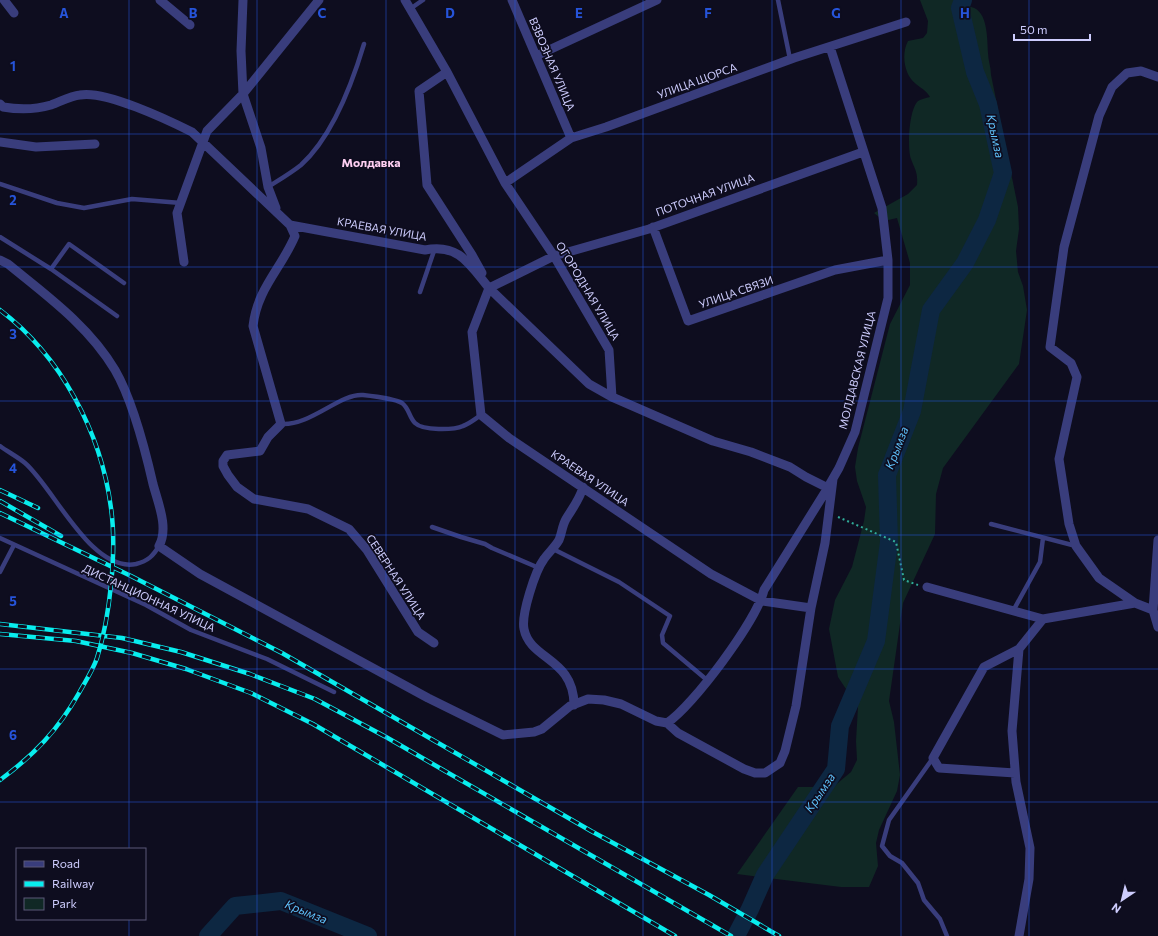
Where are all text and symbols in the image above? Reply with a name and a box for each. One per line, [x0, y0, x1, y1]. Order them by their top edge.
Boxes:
text: A [59, 5, 69, 21]
text: B [189, 5, 198, 21]
text: C [318, 5, 327, 21]
text: D [445, 5, 455, 21]
text: E [575, 5, 583, 21]
text: F [704, 5, 712, 21]
text: G [831, 5, 841, 21]
text: H [960, 5, 970, 21]
street label: ВЗВОЗНАЯ УЛИЦА [527, 15, 578, 113]
scale bar [1014, 16, 1090, 42]
text: 50 m [1020, 22, 1048, 36]
text: 1 [10, 58, 16, 74]
street label: УЛИЦА ЩОРСА [655, 60, 739, 101]
water label: Крымза [985, 113, 1007, 159]
district label: Молдавка [341, 155, 401, 169]
street label: ПОТОЧНАЯ УЛИЦА [654, 170, 756, 218]
text: 2 [9, 192, 17, 208]
street label: КРАЕВАЯ УЛИЦА [336, 214, 428, 243]
street label: ОГОРОДНАЯ УЛИЦА [554, 239, 623, 343]
street label: УЛИЦА СВЯЗИ [697, 273, 775, 310]
street label: МОЛДАВСКАЯ УЛИЦА [835, 309, 878, 430]
text: 3 [9, 326, 17, 342]
water label: Крымза [882, 424, 911, 471]
street label: КРАЕВАЯ УЛИЦА [549, 447, 632, 509]
text: 4 [9, 460, 17, 476]
street label: СЕВЕРНАЯ УЛИЦА [364, 532, 429, 622]
street label: ДИСТАНЦИОННАЯ УЛИЦА [81, 561, 218, 634]
text: 5 [9, 593, 17, 609]
text: 6 [9, 727, 17, 743]
water label: Крымза [801, 770, 837, 815]
legend [16, 848, 146, 920]
text: Road [52, 856, 80, 870]
text: Railway [52, 876, 94, 890]
north arrow [1102, 880, 1142, 920]
text: Park [52, 896, 78, 910]
water label: Крымза [283, 896, 330, 926]
text: N [1109, 901, 1123, 916]

